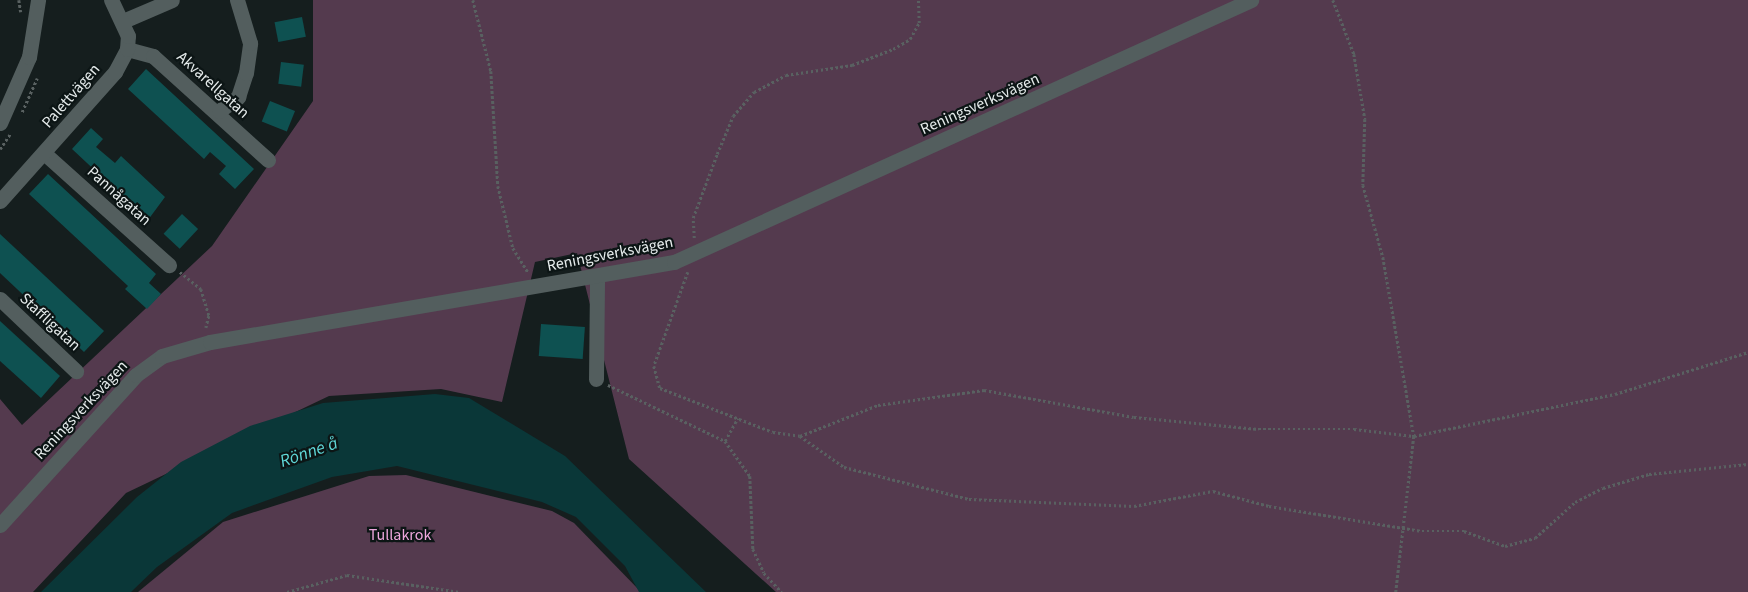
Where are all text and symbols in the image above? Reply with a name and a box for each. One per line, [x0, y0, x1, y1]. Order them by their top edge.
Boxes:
street label: Akvarellgatan [173, 47, 253, 123]
street label: Palettvägen [38, 60, 104, 132]
street label: Reningsverksvägen [917, 69, 1043, 139]
street label: Pannågatan [83, 162, 155, 230]
street label: Reningsverksvägen [545, 232, 675, 276]
street label: Staffligatan [16, 289, 84, 355]
street label: Reningsverksvägen [30, 357, 132, 463]
water label: Rönne å [277, 433, 341, 473]
park label: Tullakrok [369, 525, 431, 545]

